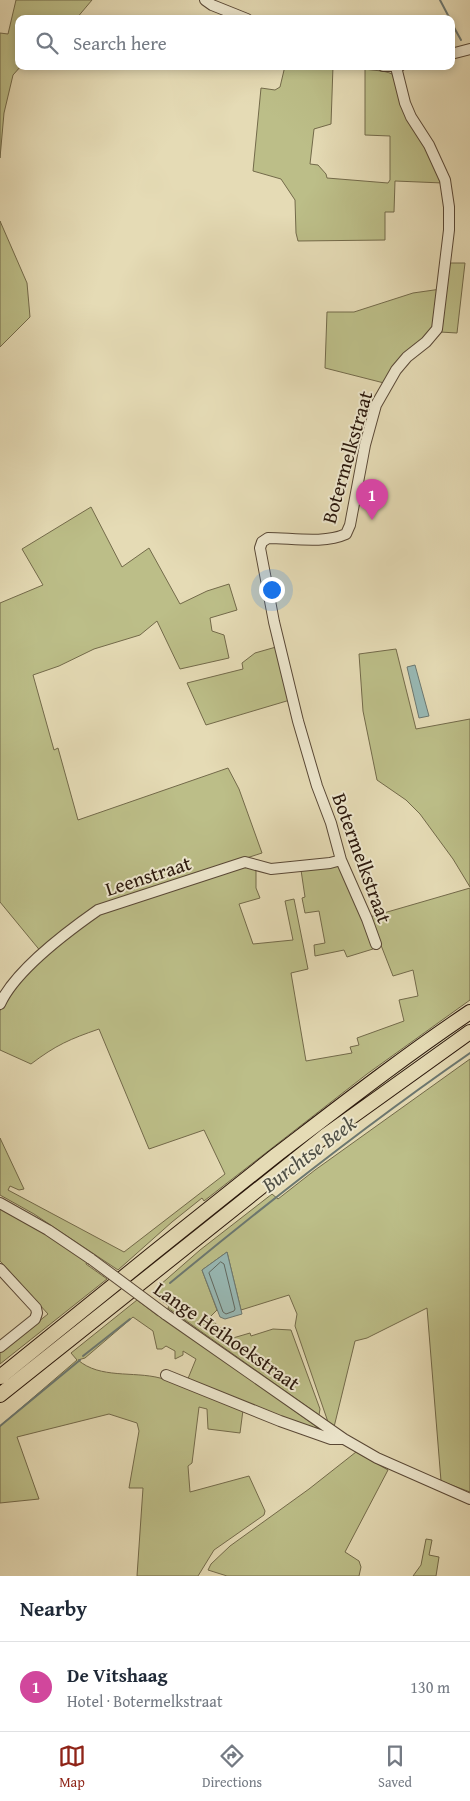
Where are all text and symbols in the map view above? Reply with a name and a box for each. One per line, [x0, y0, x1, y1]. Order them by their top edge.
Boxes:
search box [15, 15, 455, 70]
icon: search [33, 29, 61, 57]
text: Search here [73, 29, 167, 57]
street label: Botermelkstraat [314, 387, 379, 527]
pin: 1 [356, 479, 388, 520]
your location [259, 577, 285, 603]
street label: Botermelkstraat [325, 789, 399, 927]
street label: Leenstraat [101, 848, 195, 903]
water label: Burchtse Beek [254, 1107, 363, 1200]
street label: Lange Heihoekstraat [148, 1274, 306, 1397]
text: Nearby [20, 1593, 87, 1624]
text: De Vitshaag [67, 1661, 168, 1689]
text: 1 [32, 1675, 40, 1699]
text: 130 m [410, 1675, 450, 1699]
text: Hotel · Botermelkstraat [67, 1689, 223, 1713]
tab: Map [58, 1742, 86, 1792]
tab: Directions [202, 1742, 262, 1792]
tab: Saved [378, 1742, 412, 1792]

